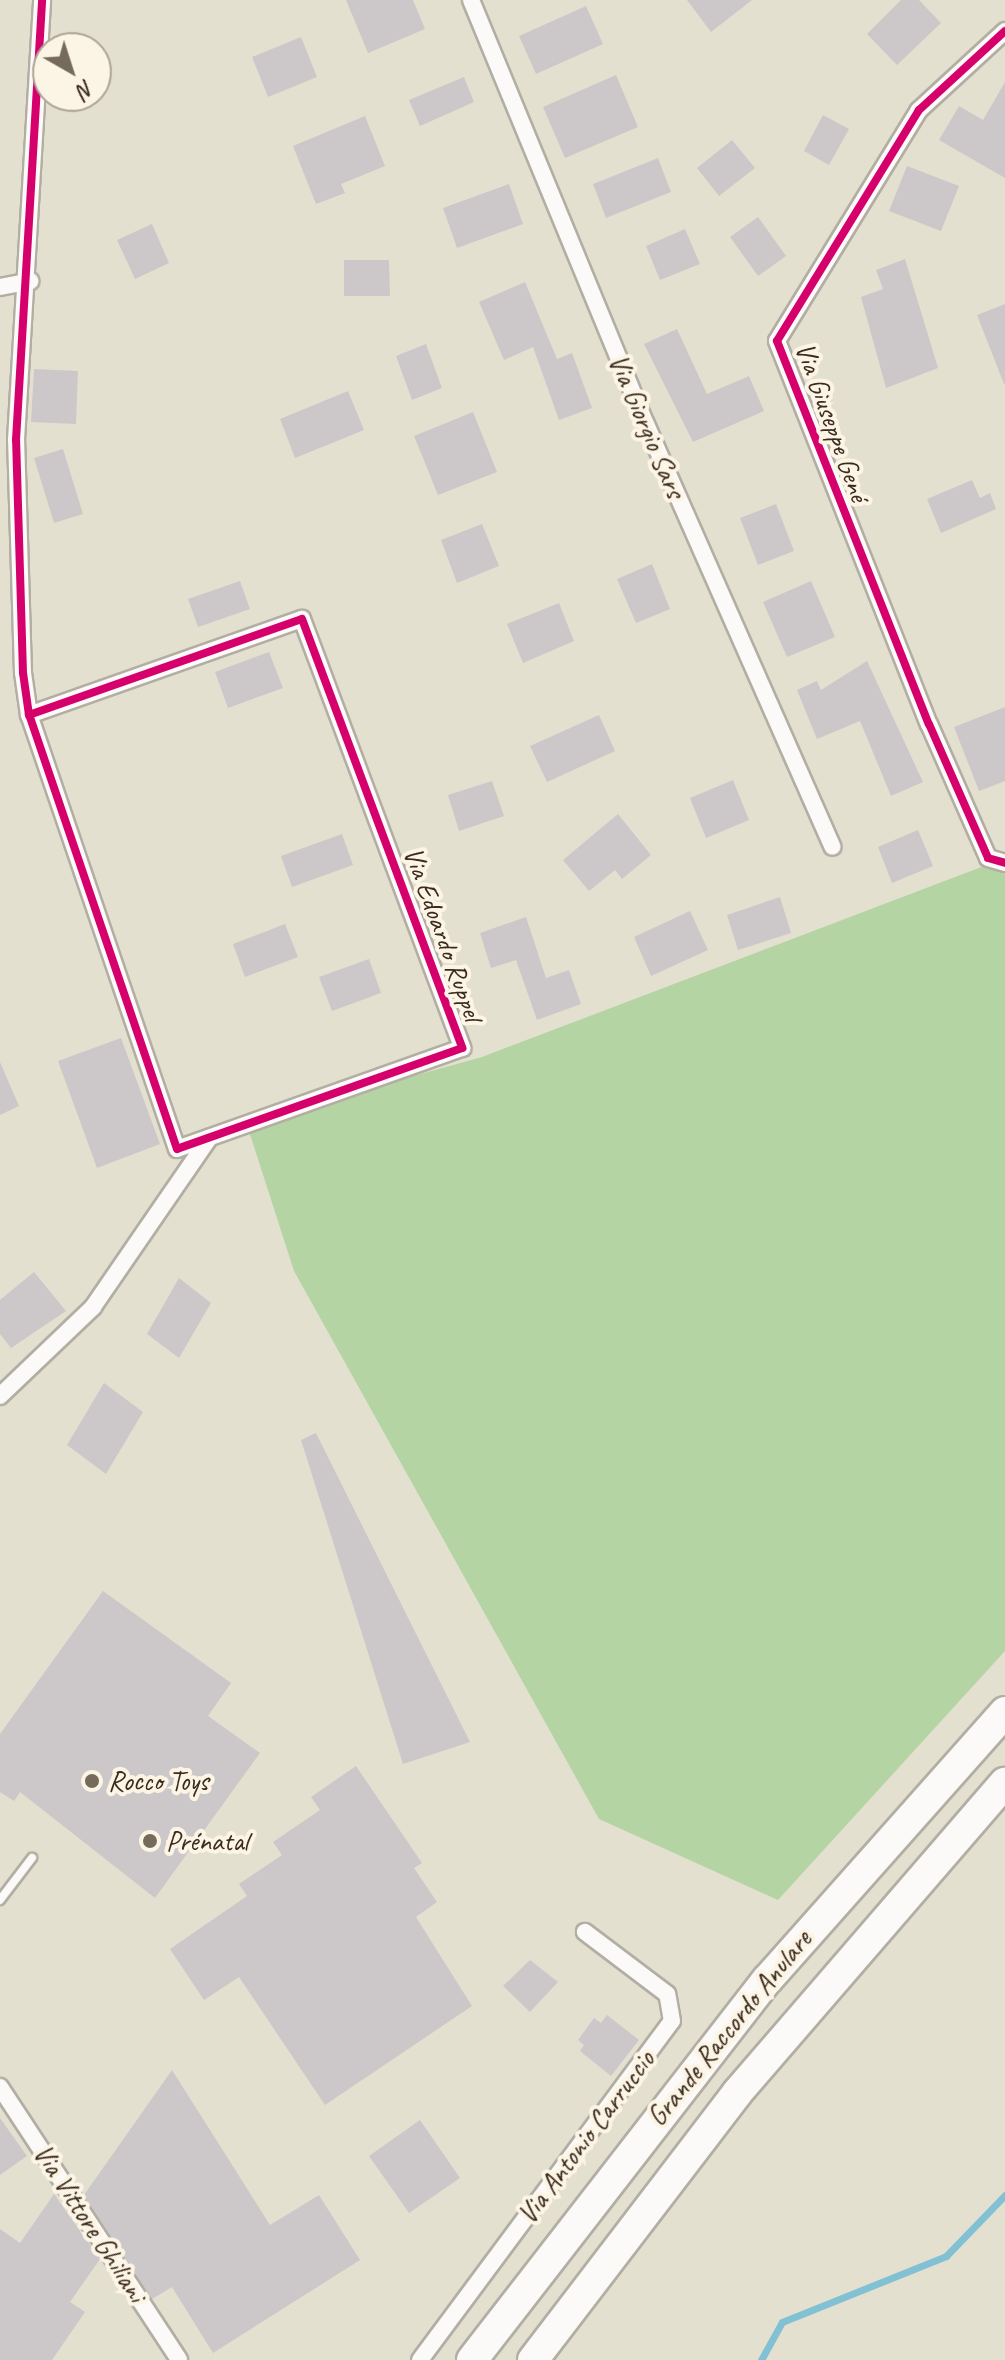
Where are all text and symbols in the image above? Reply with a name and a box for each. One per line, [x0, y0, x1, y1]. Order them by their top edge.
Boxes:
north arrow [32, 32, 112, 112]
text: N [72, 74, 100, 104]
street label: Via Giuseppe Gené [788, 338, 876, 506]
street label: Via Giorgio Sars [602, 349, 692, 503]
street label: Via Edoardo Ruppel [396, 843, 490, 1025]
place label: Rocco Toys [108, 1764, 208, 1798]
marker: Rocco Toys [83, 1772, 101, 1790]
place label: Prénatal [166, 1824, 248, 1858]
marker: Prénatal [141, 1832, 159, 1850]
street label: Grande Raccordo Anulare [640, 1924, 818, 2132]
street label: Via Antonio Carruccio [510, 2044, 662, 2230]
street label: Via Vittore Ghiliani [26, 2138, 154, 2308]

